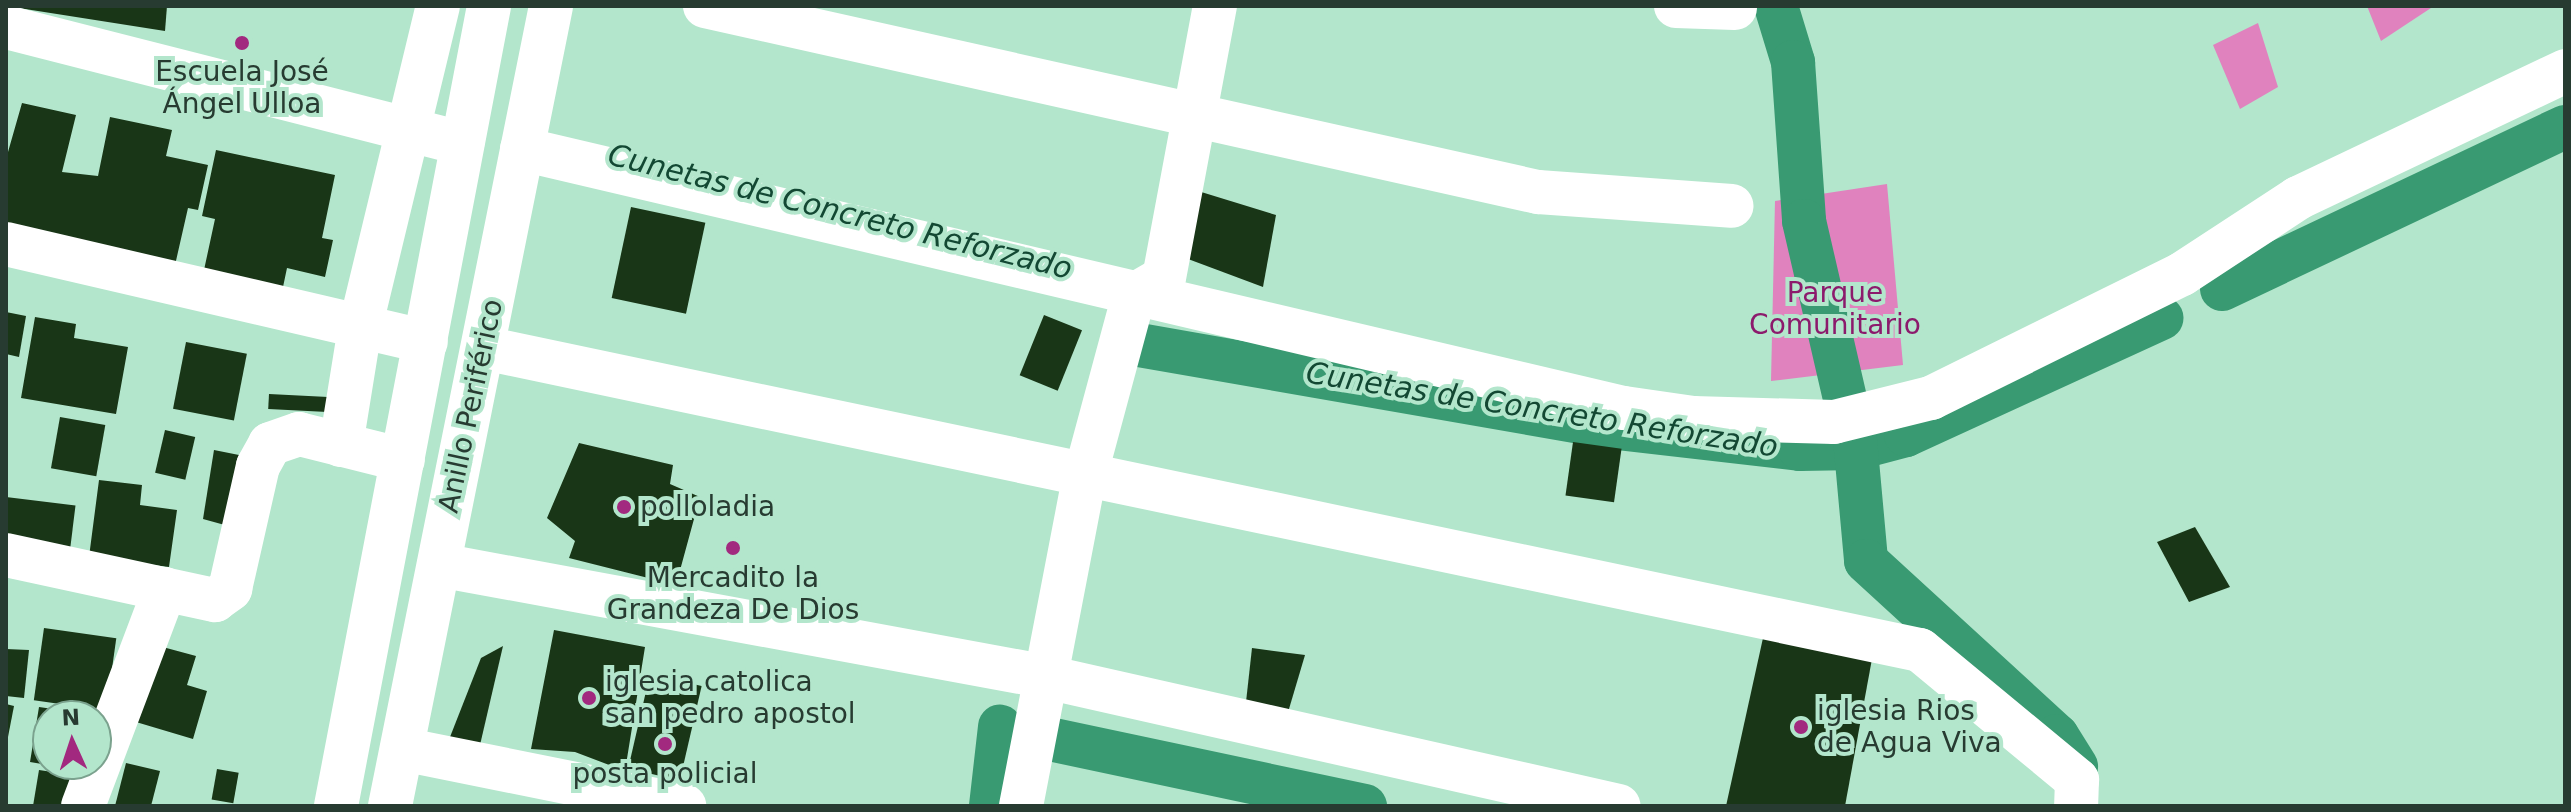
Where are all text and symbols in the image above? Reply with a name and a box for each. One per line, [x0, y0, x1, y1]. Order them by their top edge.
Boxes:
marker: Escuela José Ángel Ulloa [233, 34, 251, 52]
place label: Escuela José Ángel Ulloa [155, 55, 329, 121]
water label: Cunetas de Concreto Reforzado [604, 137, 1076, 287]
park label: Parque Comunitario [1749, 276, 1921, 342]
street label: Anillo Periférico [432, 296, 510, 516]
water label: Cunetas de Concreto Reforzado [1304, 355, 1780, 465]
place label: polloladia [640, 490, 775, 524]
marker: polloladia [615, 498, 633, 516]
marker: Mercadito la Grandeza De Dios [724, 539, 742, 557]
place label: Mercadito la Grandeza De Dios [607, 561, 859, 627]
place label: iglesia catolica san pedro apostol [605, 665, 856, 731]
marker: iglesia catolica san pedro apostol [580, 689, 598, 707]
place label: iglesia Rios de Agua Viva [1817, 694, 2002, 760]
north arrow [32, 700, 112, 780]
text: N [61, 705, 81, 730]
marker: iglesia Rios de Agua Viva [1792, 718, 1810, 736]
marker: posta policial [656, 735, 674, 753]
place label: posta policial [572, 757, 758, 791]

